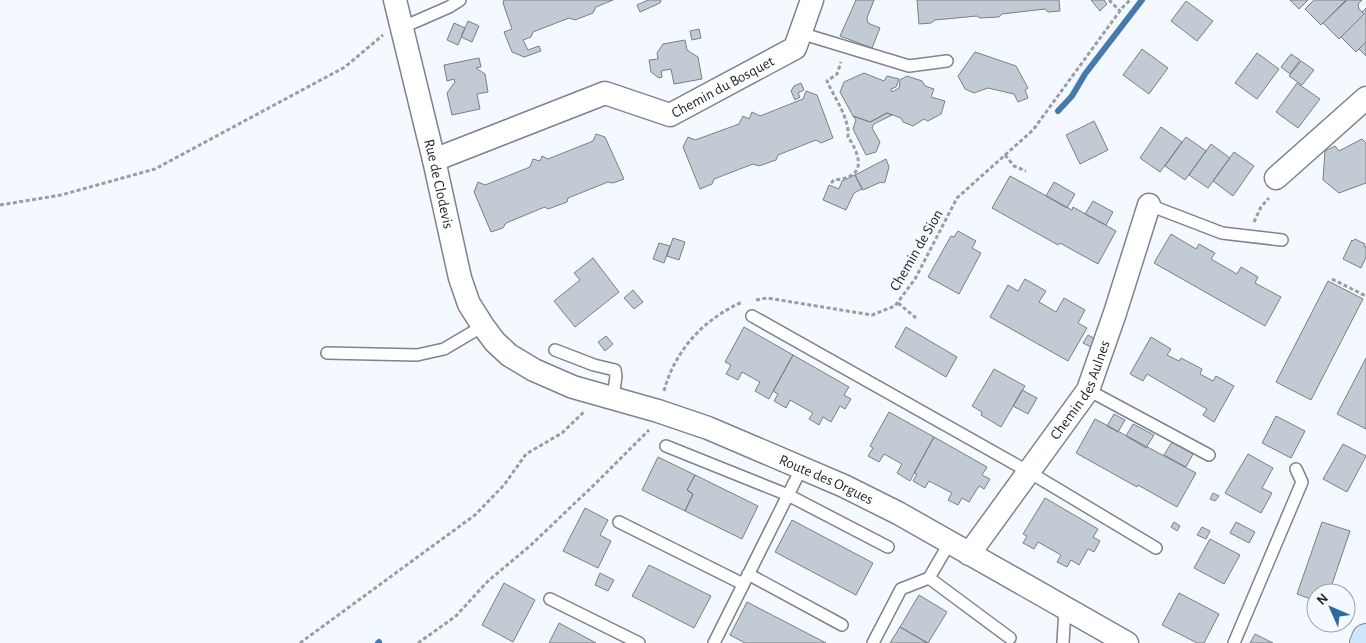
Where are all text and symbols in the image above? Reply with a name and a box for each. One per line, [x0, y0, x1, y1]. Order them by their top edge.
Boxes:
street label: Chemin du Bosquet [669, 54, 777, 121]
street label: Rue de Clodevis [421, 138, 456, 230]
street label: Chemin de Sion [887, 207, 946, 293]
street label: Chemin des Aulnes [1048, 339, 1113, 443]
street label: Route des Orgues [777, 452, 876, 507]
north arrow [1306, 583, 1356, 633]
text: N [1314, 591, 1331, 608]

